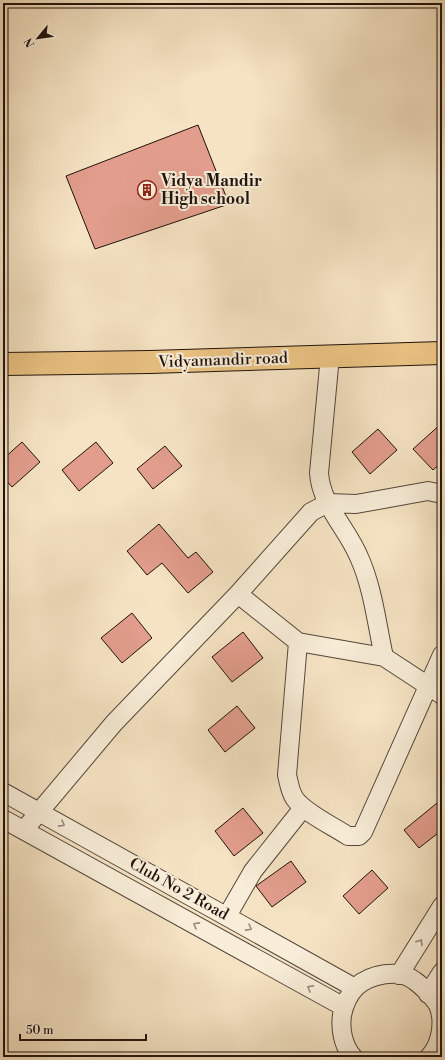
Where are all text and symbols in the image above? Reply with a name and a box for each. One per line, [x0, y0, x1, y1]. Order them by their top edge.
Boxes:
north arrow [18, 18, 58, 58]
text: N [22, 35, 38, 50]
place label: Vidya Mandir High school [160, 171, 262, 209]
building icon: Vidya Mandir High school [136, 179, 158, 201]
street label: Vidyamandir road [157, 348, 288, 372]
one-way arrow [57, 820, 65, 827]
street label: Club No 2 Road [126, 853, 232, 925]
one-way arrow [193, 923, 200, 930]
one-way arrow [245, 923, 252, 931]
one-way arrow [415, 939, 422, 946]
one-way arrow [307, 986, 314, 993]
scale bar [20, 1016, 146, 1042]
text: 50 m [26, 1023, 54, 1038]

